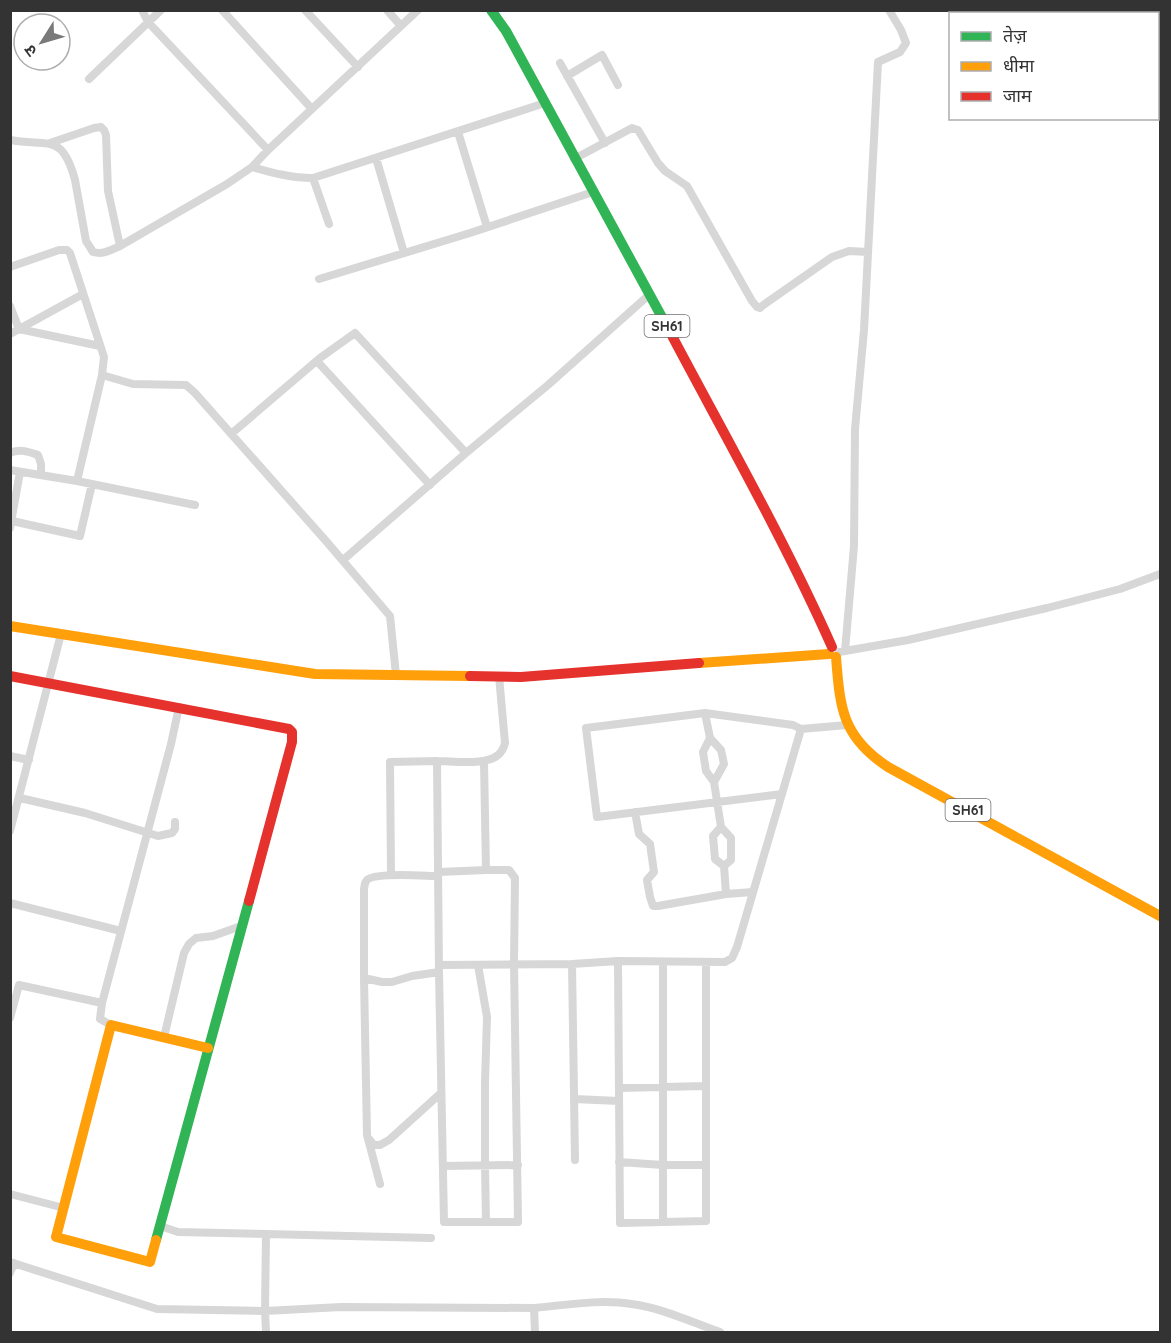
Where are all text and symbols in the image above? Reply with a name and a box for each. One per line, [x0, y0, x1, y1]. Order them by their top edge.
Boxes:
north arrow [12, 12, 72, 72]
legend [949, 12, 1159, 120]
text: तेज़ [1003, 24, 1027, 47]
text: उ [19, 41, 41, 61]
text: धीमा [1003, 54, 1034, 77]
text: जाम [1003, 84, 1033, 107]
road number: SH61 [644, 315, 690, 337]
road number: SH61 [946, 799, 990, 821]

